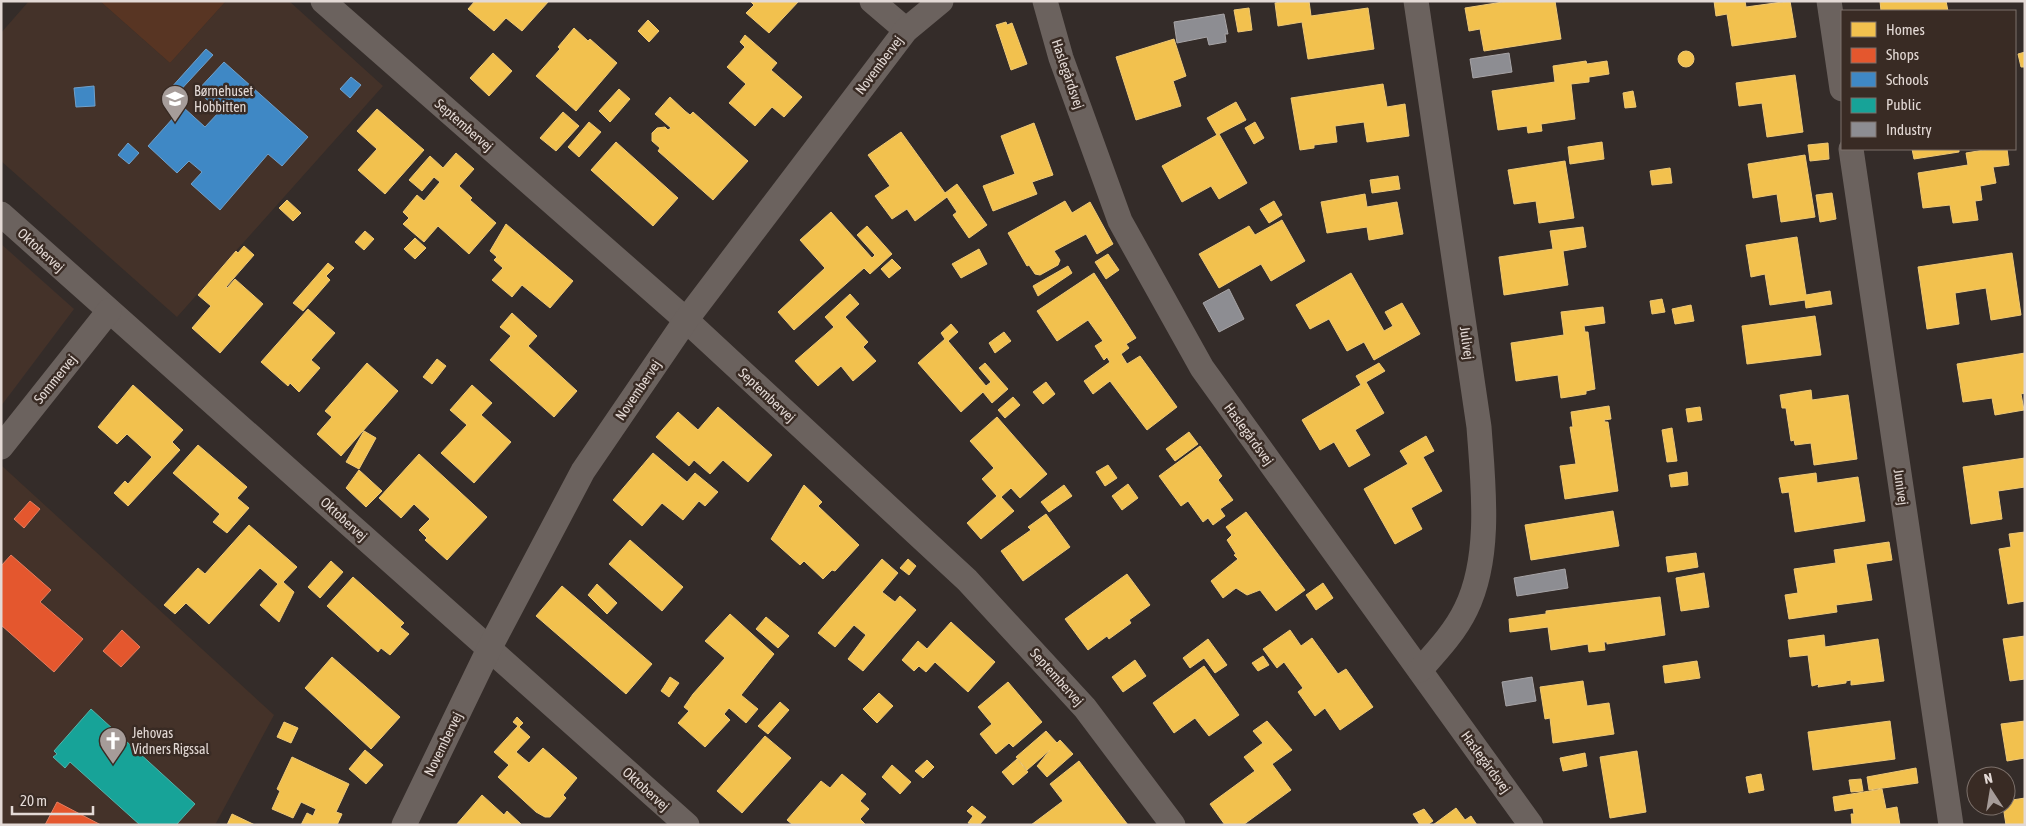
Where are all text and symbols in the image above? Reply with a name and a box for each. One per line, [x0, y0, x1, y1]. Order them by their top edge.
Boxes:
legend [1841, 10, 2016, 150]
text: Homes [1886, 21, 1925, 38]
street label: Novembervej [852, 33, 906, 97]
street label: Haslegårdsvej [1049, 37, 1087, 111]
text: Shops [1886, 46, 1919, 63]
text: Schools [1886, 71, 1929, 88]
place label: Børnehuset Hobbitten [194, 83, 253, 115]
school or university icon: Børnehuset Hobbitten [160, 84, 190, 123]
street label: Septembervej [432, 95, 496, 155]
text: Public [1886, 96, 1921, 113]
text: Industry [1886, 121, 1932, 138]
street label: Oktobervej [14, 225, 68, 275]
street label: Julivej [1457, 325, 1477, 361]
street label: Sommervej [30, 351, 80, 407]
street label: Novembervej [612, 357, 664, 423]
street label: Septembervej [735, 365, 799, 425]
street label: Haslegårdsvej [1221, 400, 1277, 468]
street label: Junivej [1891, 468, 1911, 506]
street label: Oktobervej [317, 494, 371, 544]
street label: Septembervej [1027, 645, 1087, 709]
street label: Novembervej [421, 709, 465, 779]
place label: Jehovas Vidners Rigssal [132, 725, 209, 757]
church icon: Jehovas Vidners Rigssal [98, 726, 128, 765]
street label: Haslegårdsvej [1458, 728, 1514, 796]
street label: Oktobervej [619, 764, 673, 814]
north arrow [1966, 766, 2016, 816]
text: N [1983, 770, 1994, 787]
scale bar [12, 784, 94, 816]
text: 20 m [20, 792, 47, 809]

